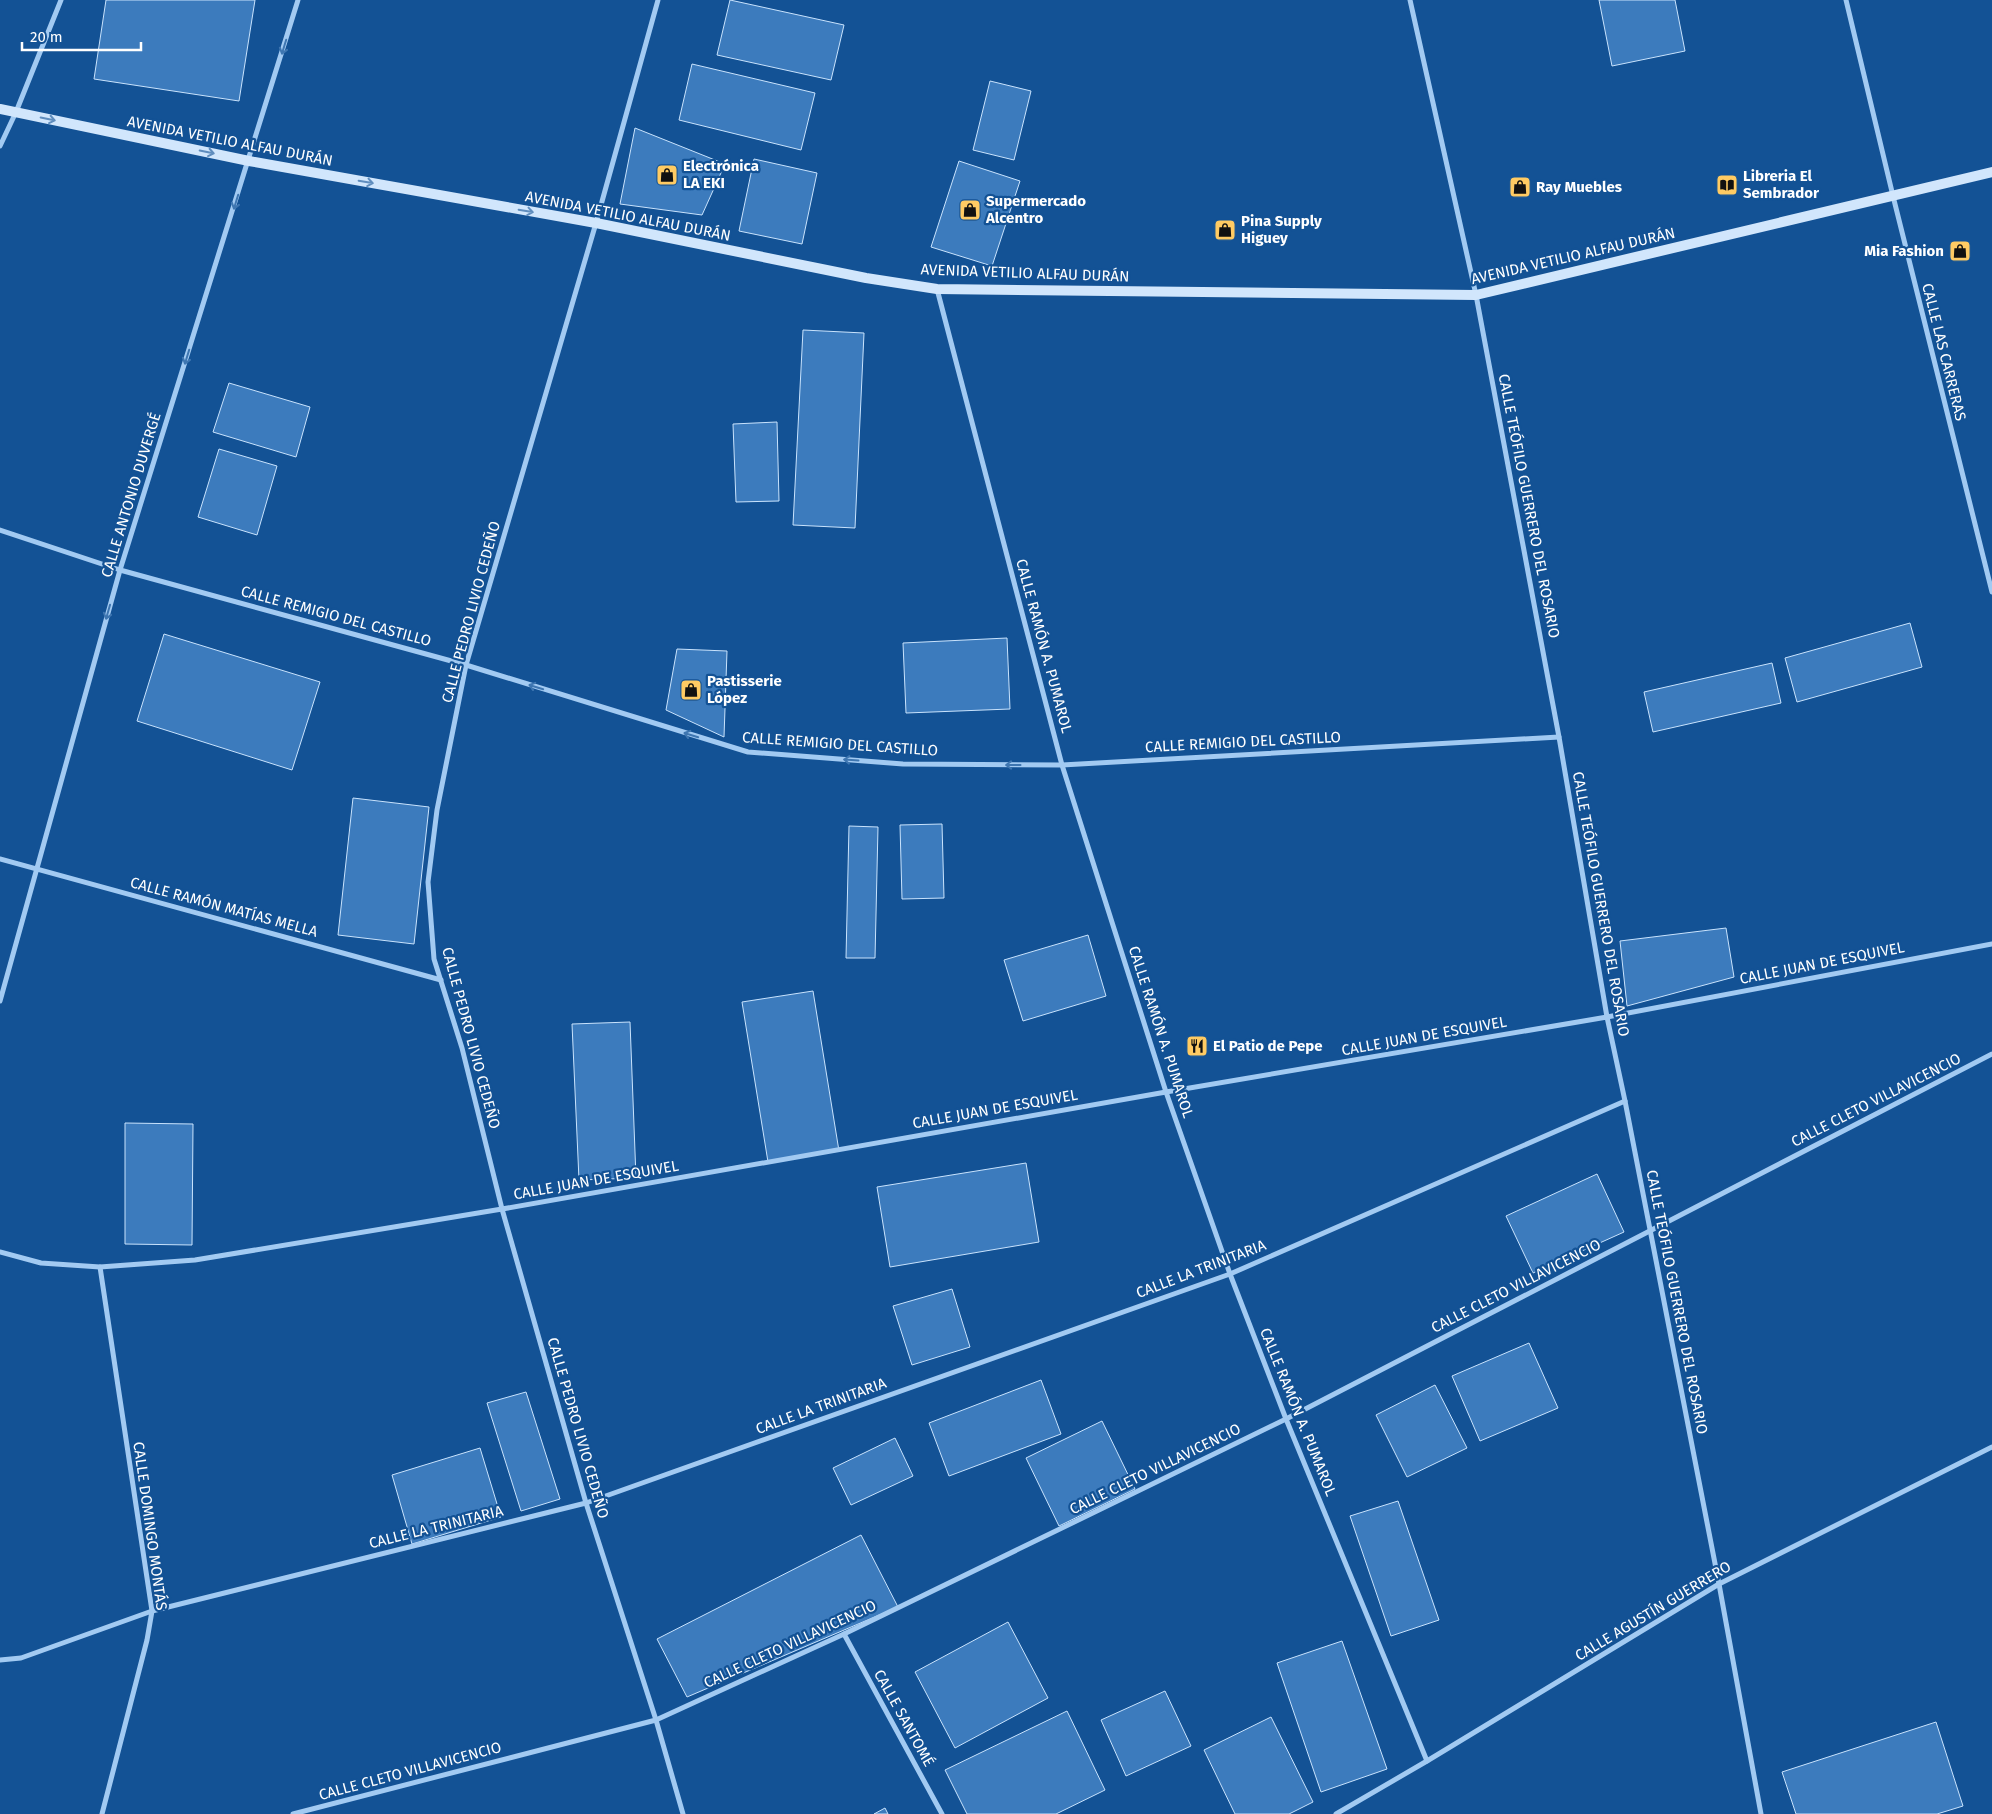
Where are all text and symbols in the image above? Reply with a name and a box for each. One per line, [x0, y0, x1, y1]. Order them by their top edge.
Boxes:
scale bar [22, 20, 141, 52]
text: 20 m [30, 28, 63, 46]
one-way arrow [279, 38, 288, 54]
street label: AVENIDA VETILIO ALFAU DURÁN [126, 112, 334, 170]
one-way arrow [39, 114, 55, 124]
one-way arrow [198, 148, 214, 158]
place label: Electrónica LA EKI [683, 157, 759, 192]
shop icon: Electrónica LA EKI [655, 163, 679, 187]
place label: Libreria El Sembrador [1743, 167, 1820, 202]
library icon: Libreria El Sembrador [1715, 173, 1739, 197]
shop icon: Ray Muebles [1508, 175, 1532, 199]
one-way arrow [358, 178, 374, 188]
place label: Ray Muebles [1536, 178, 1622, 196]
street label: AVENIDA VETILIO ALFAU DURÁN [524, 187, 732, 245]
place label: Supermercado Alcentro [985, 192, 1086, 227]
one-way arrow [231, 193, 240, 209]
shop icon: Supermercado Alcentro [958, 198, 982, 222]
one-way arrow [518, 207, 534, 217]
place label: Pina Supply Higuey [1241, 212, 1322, 247]
shop icon: Pina Supply Higuey [1213, 218, 1237, 242]
street label: AVENIDA VETILIO ALFAU DURÁN [1469, 224, 1677, 288]
shop icon: Mia Fashion [1948, 239, 1972, 263]
place label: Mia Fashion [1864, 242, 1944, 260]
street label: AVENIDA VETILIO ALFAU DURÁN [920, 260, 1130, 286]
street label: CALLE LAS CARRERAS [1918, 281, 1970, 423]
one-way arrow [182, 349, 192, 365]
street label: CALLE TEÓFILO GUERRERO DEL ROSARIO [1495, 372, 1563, 640]
street label: CALLE ANTONIO DUVERGÉ [97, 410, 165, 580]
street label: CALLE PEDRO LIVIO CEDEÑO [438, 519, 504, 705]
street label: CALLE RAMÓN A. PUMAROL [1012, 557, 1076, 736]
street label: CALLE REMIGIO DEL CASTILLO [239, 582, 433, 650]
one-way arrow [103, 604, 113, 620]
place label: Pastisserie López [707, 672, 782, 707]
shop icon: Pastisserie López [679, 678, 703, 702]
one-way arrow [529, 682, 545, 691]
street label: CALLE REMIGIO DEL CASTILLO [742, 728, 938, 760]
street label: CALLE REMIGIO DEL CASTILLO [1145, 728, 1341, 756]
one-way arrow [684, 730, 700, 739]
one-way arrow [843, 756, 859, 765]
one-way arrow [1006, 760, 1022, 770]
street label: CALLE TEÓFILO GUERRERO DEL ROSARIO [1569, 770, 1633, 1038]
street label: CALLE RAMÓN MATÍAS MELLA [128, 873, 320, 941]
street label: CALLE JUAN DE ESQUIVEL [1738, 938, 1906, 988]
street label: CALLE RAMÓN A. PUMAROL [1125, 944, 1197, 1121]
street label: CALLE PEDRO LIVIO CEDEÑO [438, 945, 504, 1131]
street label: CALLE JUAN DE ESQUIVEL [1340, 1013, 1508, 1059]
restaurant icon: El Patio de Pepe [1185, 1034, 1209, 1058]
place label: El Patio de Pepe [1213, 1037, 1322, 1055]
street label: CALLE CLETO VILLAVICENCIO [1788, 1049, 1964, 1151]
street label: CALLE JUAN DE ESQUIVEL [911, 1086, 1079, 1132]
street label: CALLE JUAN DE ESQUIVEL [512, 1157, 680, 1203]
street label: CALLE TEÓFILO GUERRERO DEL ROSARIO [1643, 1168, 1711, 1436]
street label: CALLE CLETO VILLAVICENCIO [1428, 1235, 1604, 1337]
street label: CALLE LA TRINITARIA [1134, 1236, 1269, 1302]
street label: CALLE RAMÓN A. PUMAROL [1256, 1325, 1340, 1499]
street label: CALLE PEDRO LIVIO CEDEÑO [544, 1335, 612, 1521]
street label: CALLE LA TRINITARIA [753, 1374, 889, 1438]
street label: CALLE CLETO VILLAVICENCIO [1066, 1420, 1244, 1518]
street label: CALLE DOMINGO MONTÁS [129, 1441, 171, 1611]
street label: CALLE LA TRINITARIA [367, 1502, 505, 1552]
street label: CALLE AGUSTÍN GUERRERO [1572, 1557, 1734, 1665]
street label: CALLE CLETO VILLAVICENCIO [701, 1596, 879, 1692]
street label: CALLE SANTOMÉ [870, 1666, 938, 1770]
street label: CALLE CLETO VILLAVICENCIO [317, 1738, 503, 1804]

